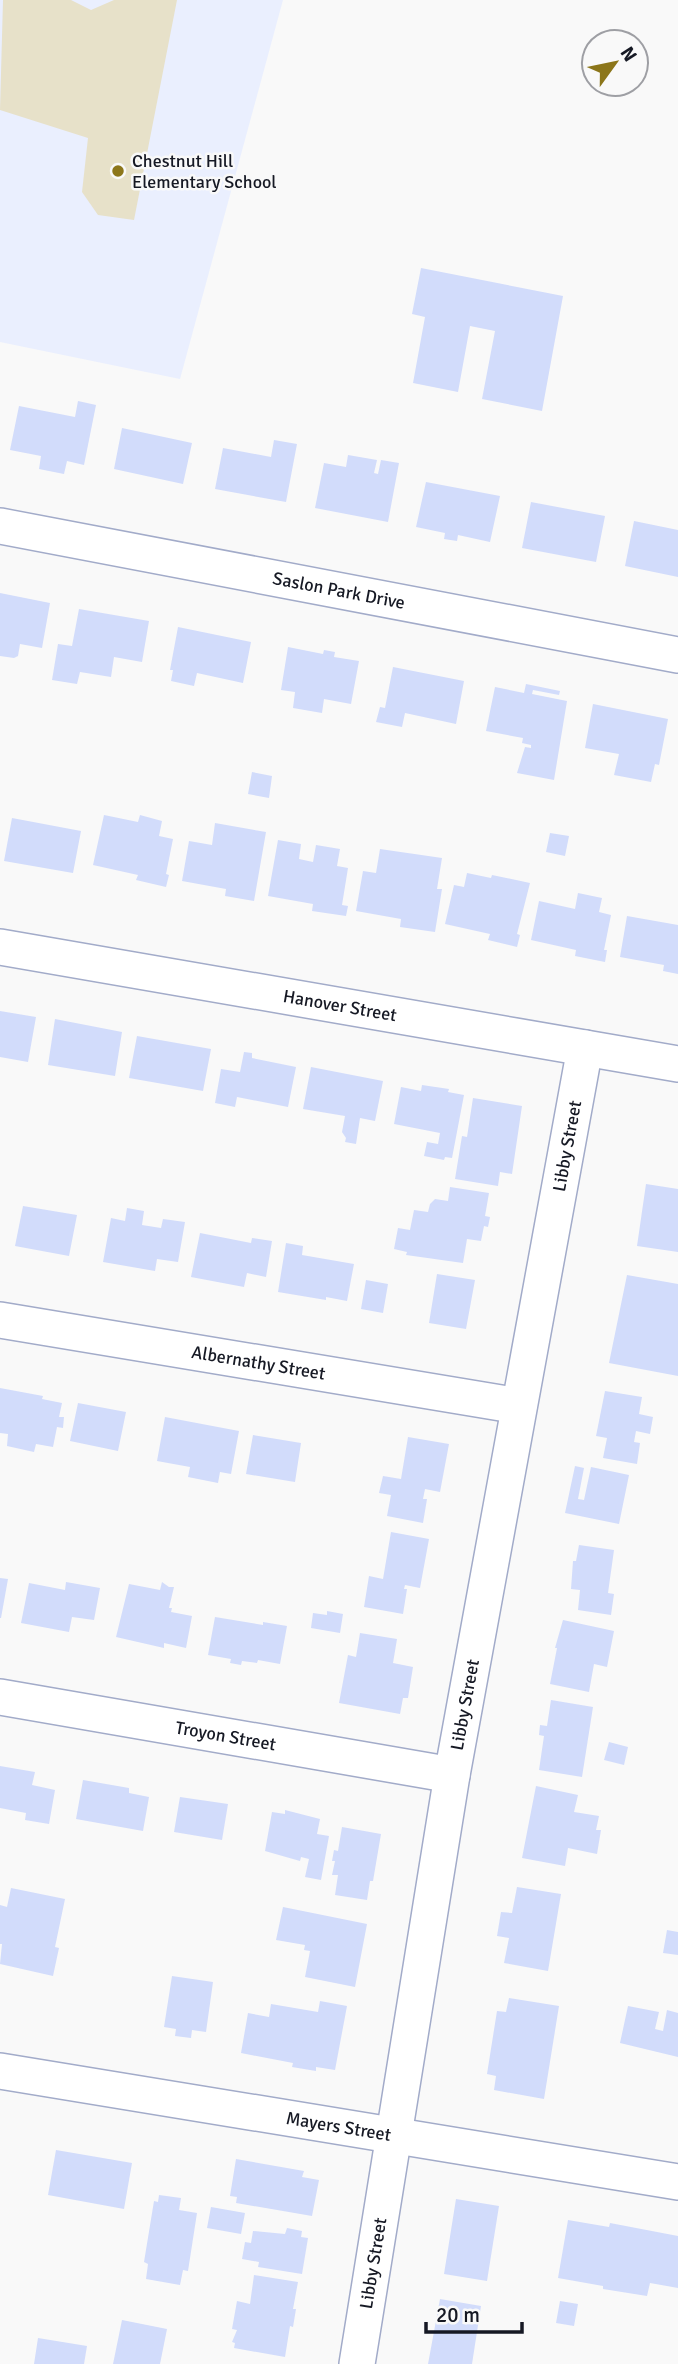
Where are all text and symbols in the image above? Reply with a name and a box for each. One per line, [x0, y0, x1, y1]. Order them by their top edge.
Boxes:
north arrow [580, 28, 650, 98]
text: N [615, 42, 642, 66]
place label: Chestnut Hill Elementary School [132, 150, 277, 193]
marker: Chestnut Hill Elementary School [110, 163, 126, 179]
street label: Saslon Park Drive [271, 567, 407, 614]
street label: Hanover Street [282, 985, 398, 1026]
street label: Libby Street [548, 1099, 586, 1193]
street label: Albernathy Street [190, 1341, 327, 1385]
street label: Libby Street [446, 1657, 484, 1752]
street label: Troyon Street [174, 1716, 278, 1755]
street label: Mayers Street [284, 2107, 393, 2146]
street label: Libby Street [355, 2216, 391, 2311]
scale bar [426, 2290, 522, 2334]
text: 20 m [436, 2302, 480, 2328]

